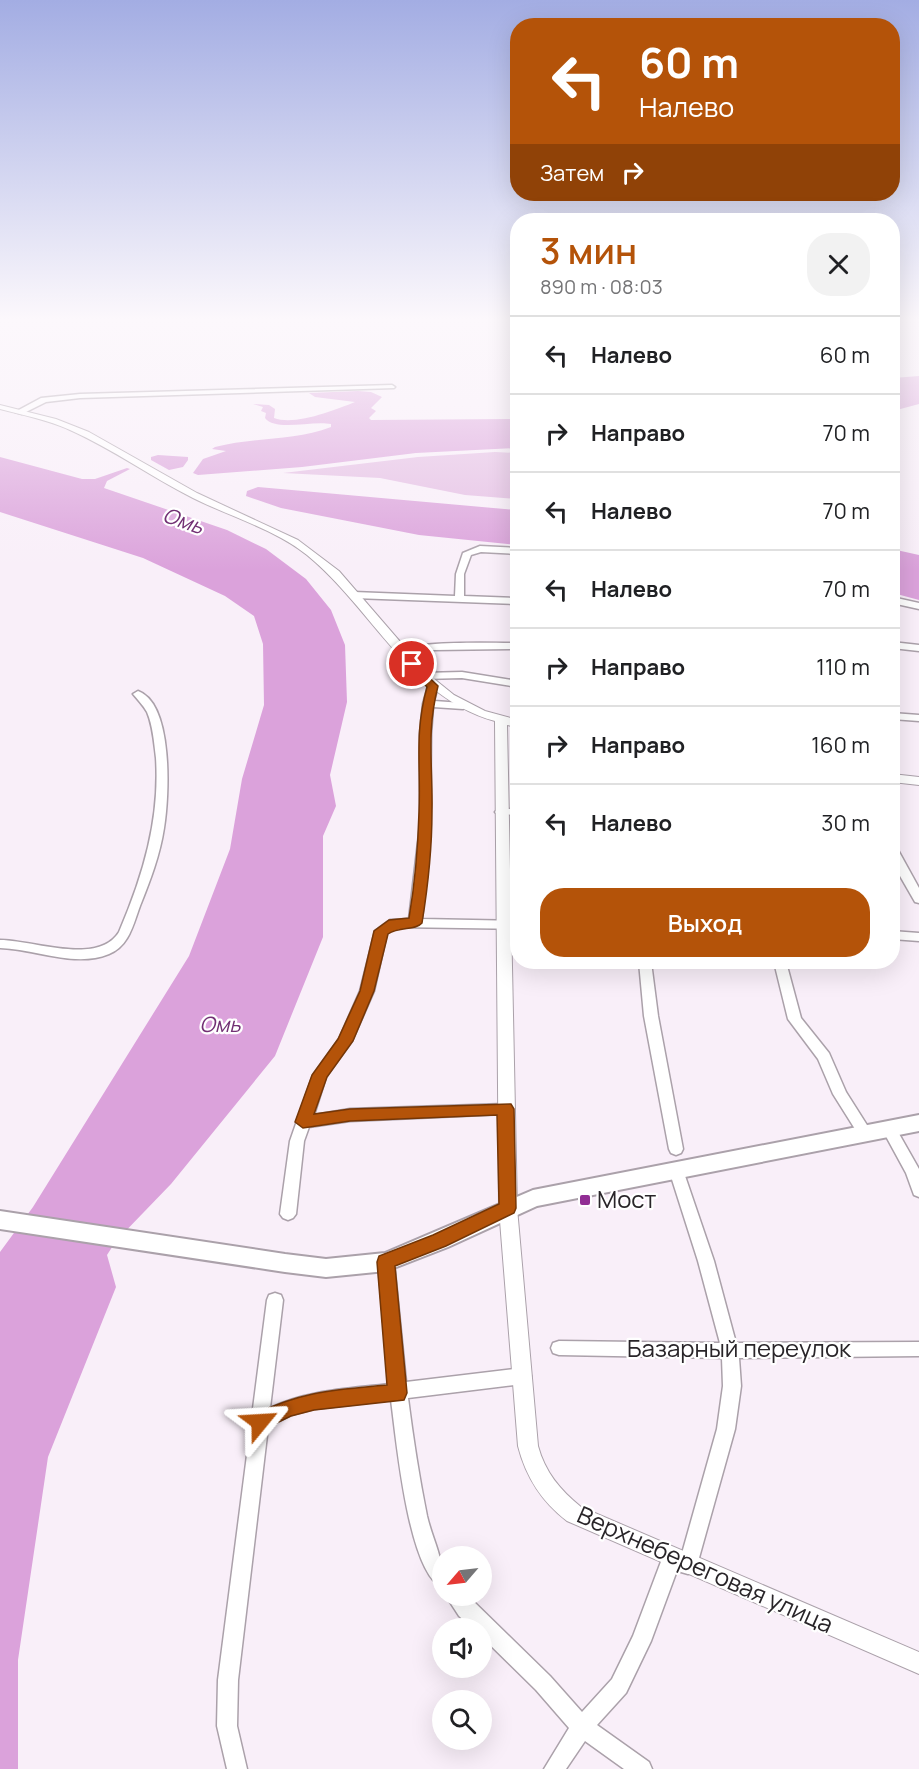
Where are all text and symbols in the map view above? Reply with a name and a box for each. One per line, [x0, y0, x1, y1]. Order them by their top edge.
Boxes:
text: 60 m [639, 33, 739, 91]
icon: left [540, 42, 618, 120]
text: Налево [639, 88, 734, 125]
icon: right [616, 156, 649, 189]
text: Затем [540, 158, 604, 188]
text: 3 мин [540, 226, 637, 275]
button: close [807, 233, 870, 296]
text: 890 m · 08:03 [540, 273, 663, 300]
icon: left [540, 339, 573, 372]
text: Налево [591, 340, 672, 370]
text: 60 m [820, 340, 870, 370]
icon: right [540, 417, 573, 450]
text: Направо [591, 418, 685, 448]
text: 70 m [822, 418, 870, 448]
icon: left [540, 495, 573, 528]
text: Налево [591, 496, 672, 526]
text: 70 m [822, 496, 870, 526]
water label: Омь [159, 500, 208, 540]
icon: left [540, 573, 573, 606]
text: Налево [591, 574, 672, 604]
text: 70 m [822, 574, 870, 604]
pin [386, 638, 437, 689]
icon: arrive [395, 647, 428, 680]
icon: right [540, 651, 573, 684]
text: Направо [591, 652, 685, 682]
text: 110 m [816, 652, 870, 682]
icon: right [540, 729, 573, 762]
text: Направо [591, 730, 685, 760]
text: 160 m [811, 730, 870, 760]
icon: left [540, 807, 573, 840]
text: Налево [591, 808, 672, 838]
text: 30 m [821, 808, 870, 838]
button: Выход [540, 888, 870, 957]
water label: Омь [200, 1010, 241, 1038]
place label: Мост [597, 1182, 657, 1215]
marker: Мост [578, 1193, 592, 1207]
street label: Базарный переулок [627, 1331, 852, 1364]
position arrow [228, 1390, 292, 1454]
street label: Верхнебереговая улица [572, 1497, 839, 1640]
north arrow [432, 1546, 492, 1606]
map controls [432, 1546, 492, 1750]
button: sound [432, 1618, 492, 1678]
button: search [432, 1690, 492, 1750]

